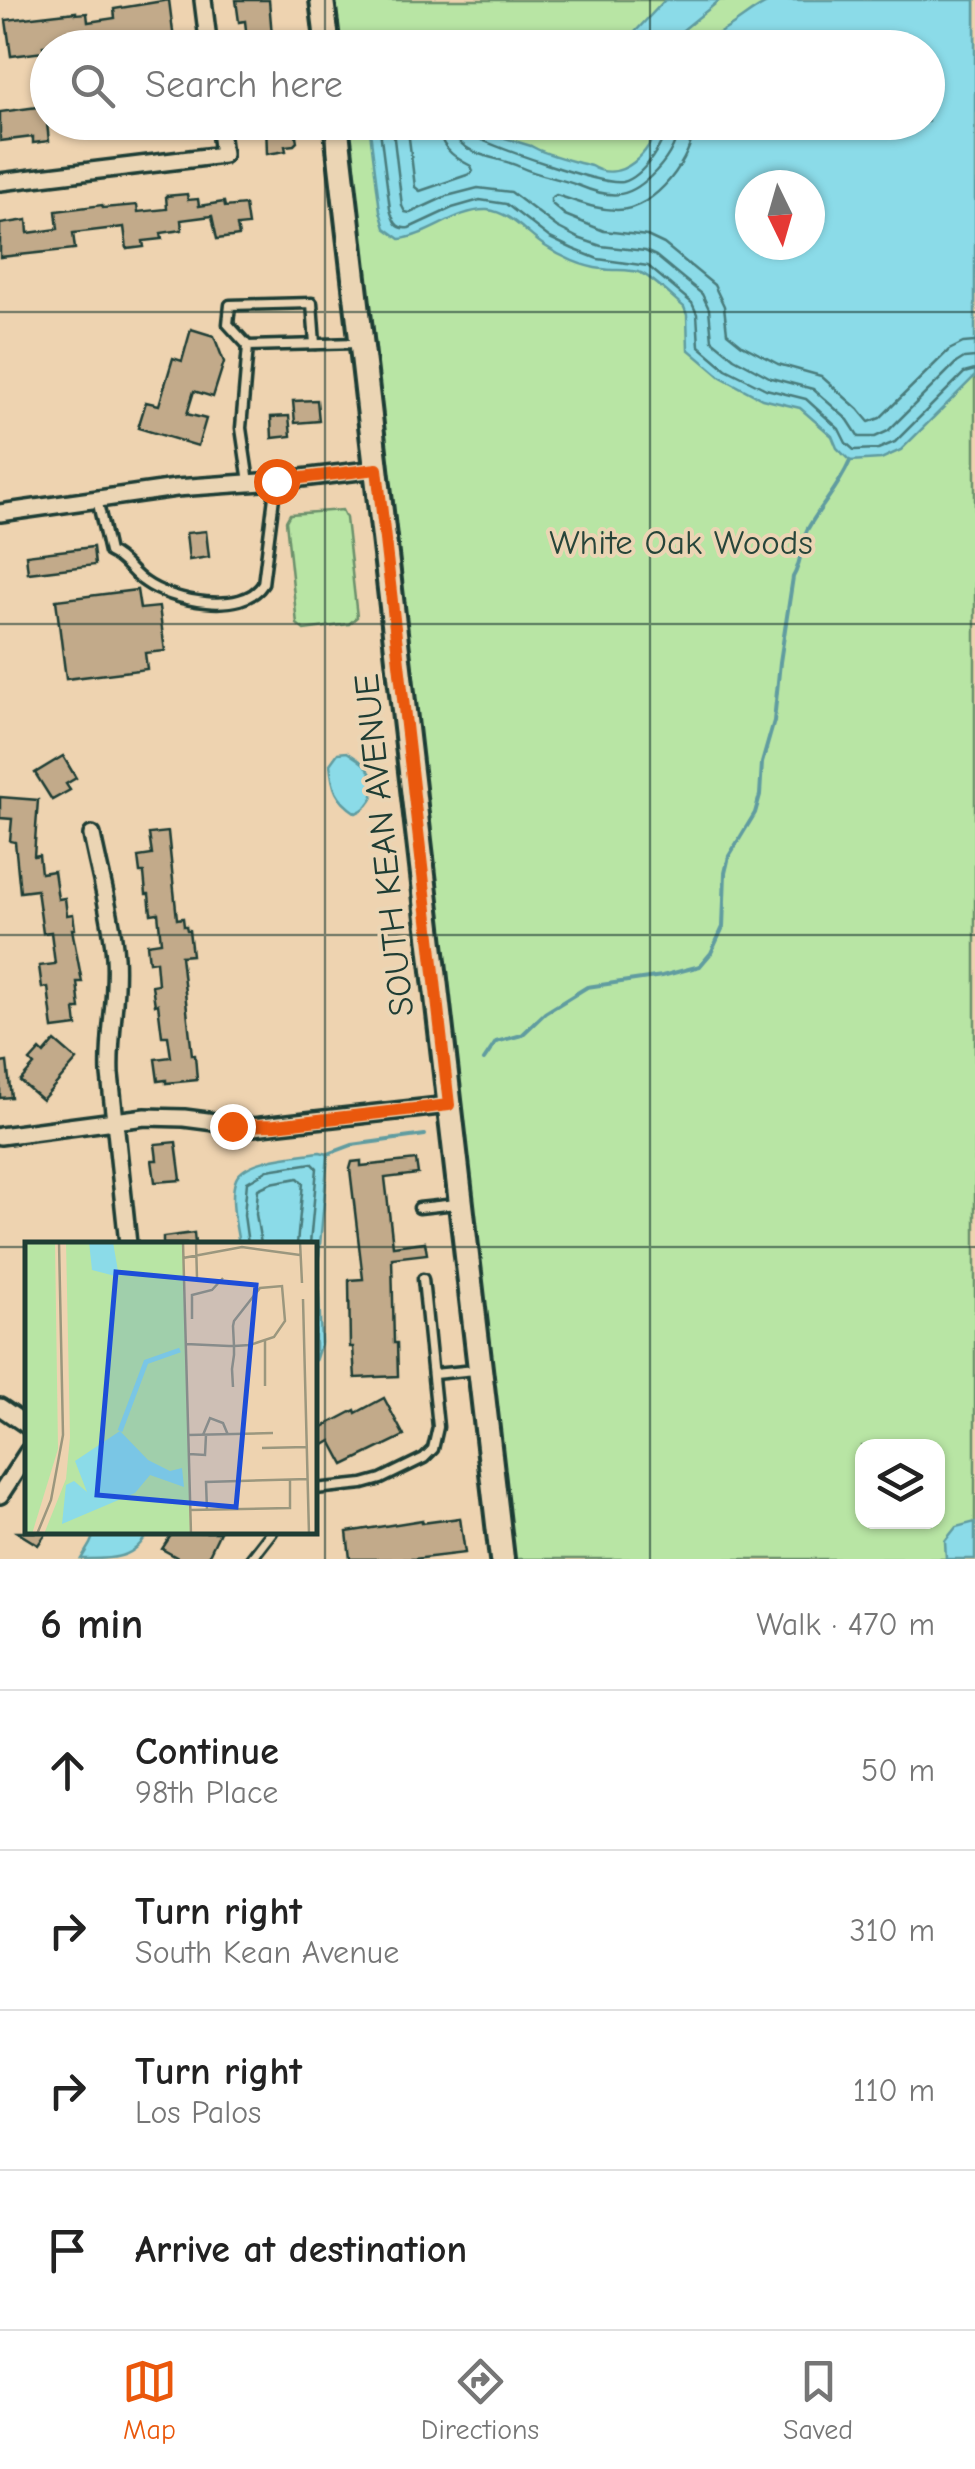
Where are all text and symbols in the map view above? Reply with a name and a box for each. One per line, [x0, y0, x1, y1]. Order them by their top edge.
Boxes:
search box [30, 30, 945, 140]
icon: search [65, 58, 120, 113]
text: Search here [145, 63, 343, 107]
north arrow [735, 170, 825, 260]
route start [254, 459, 300, 505]
park label: White Oak Woods [549, 522, 813, 563]
street label: SOUTH KEAN AVENUE [346, 672, 422, 1018]
route end [210, 1104, 256, 1150]
inset map [25, 1242, 318, 1534]
map controls [855, 1439, 945, 1529]
button: layers [855, 1439, 945, 1529]
text: 6 min [40, 1600, 143, 1649]
text: Walk · 470 m [756, 1606, 935, 1643]
text: Continue [135, 1730, 279, 1774]
icon: ahead [40, 1743, 95, 1798]
text: 50 m [861, 1752, 935, 1789]
text: 98th Place [135, 1774, 278, 1811]
text: Turn right [135, 1890, 302, 1934]
icon: right [40, 1903, 95, 1958]
text: 310 m [849, 1912, 935, 1949]
text: South Kean Avenue [135, 1934, 399, 1971]
text: Turn right [135, 2050, 302, 2094]
icon: right [40, 2063, 95, 2118]
text: 110 m [853, 2072, 935, 2109]
text: Los Palos [135, 2094, 261, 2131]
icon: arrive [40, 2223, 95, 2278]
text: Arrive at destination [135, 2228, 467, 2272]
tab: Map [122, 2354, 177, 2446]
tab: Directions [421, 2354, 539, 2446]
tab: Saved [783, 2354, 853, 2446]

